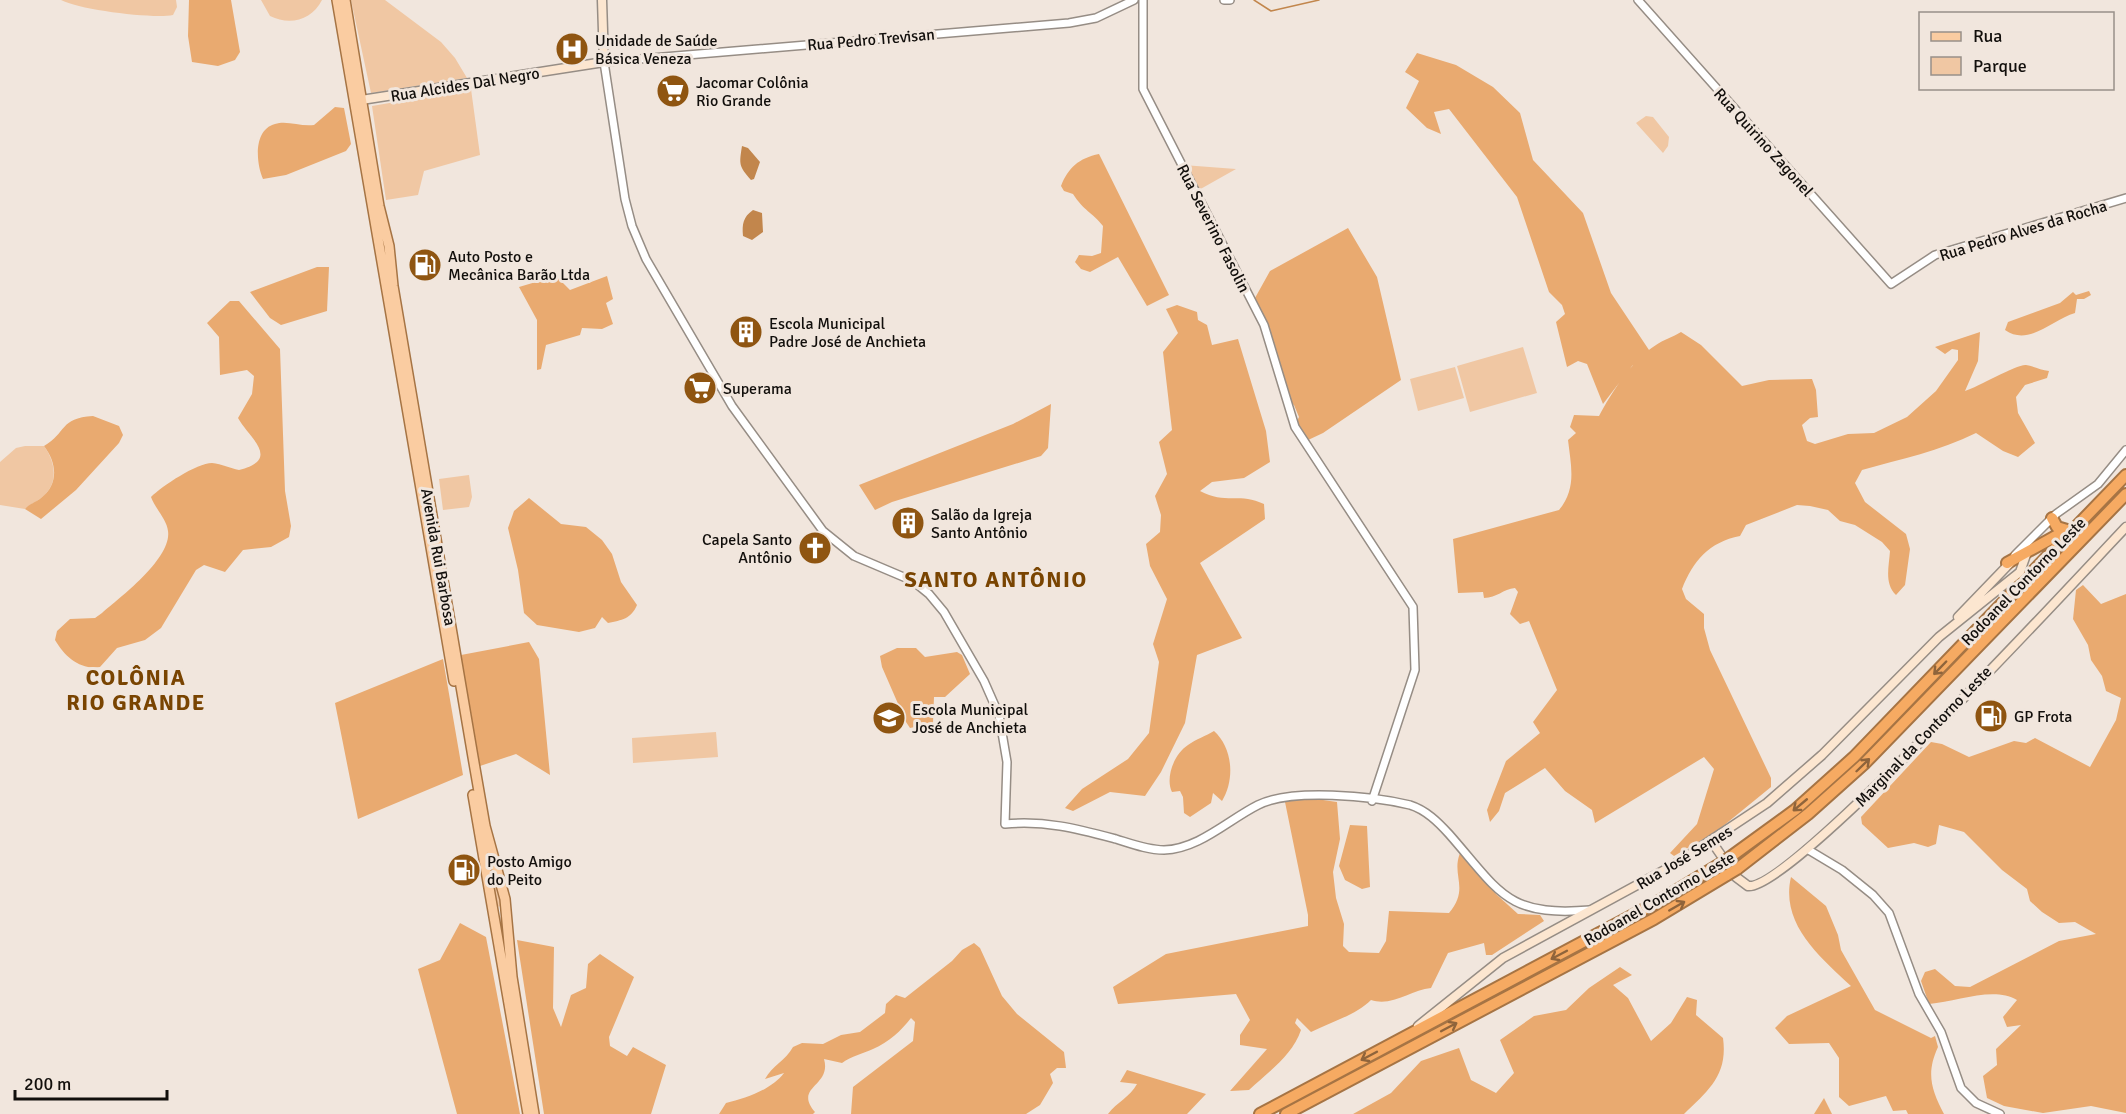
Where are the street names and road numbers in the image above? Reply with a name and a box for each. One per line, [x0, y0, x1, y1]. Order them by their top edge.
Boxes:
street label: Rua Pedro Trevisan [806, 24, 936, 56]
street label: Rua Alcides Dal Negro [389, 63, 541, 107]
street label: Rua Quirino Zagonel [1709, 84, 1817, 201]
street label: Rua Severino Fasolin [1172, 161, 1254, 296]
street label: Rua Pedro Alves da Rocha [1937, 196, 2109, 266]
street label: Avenida Rui Barbosa [416, 487, 460, 627]
street label: Rodoanel Contorno Leste [1957, 513, 2090, 650]
street label: Marginal da Contorno Leste [1851, 662, 1996, 811]
street label: Rua José Semes [1633, 821, 1736, 894]
street label: Rodoanel Contorno Leste [1581, 848, 1738, 950]

